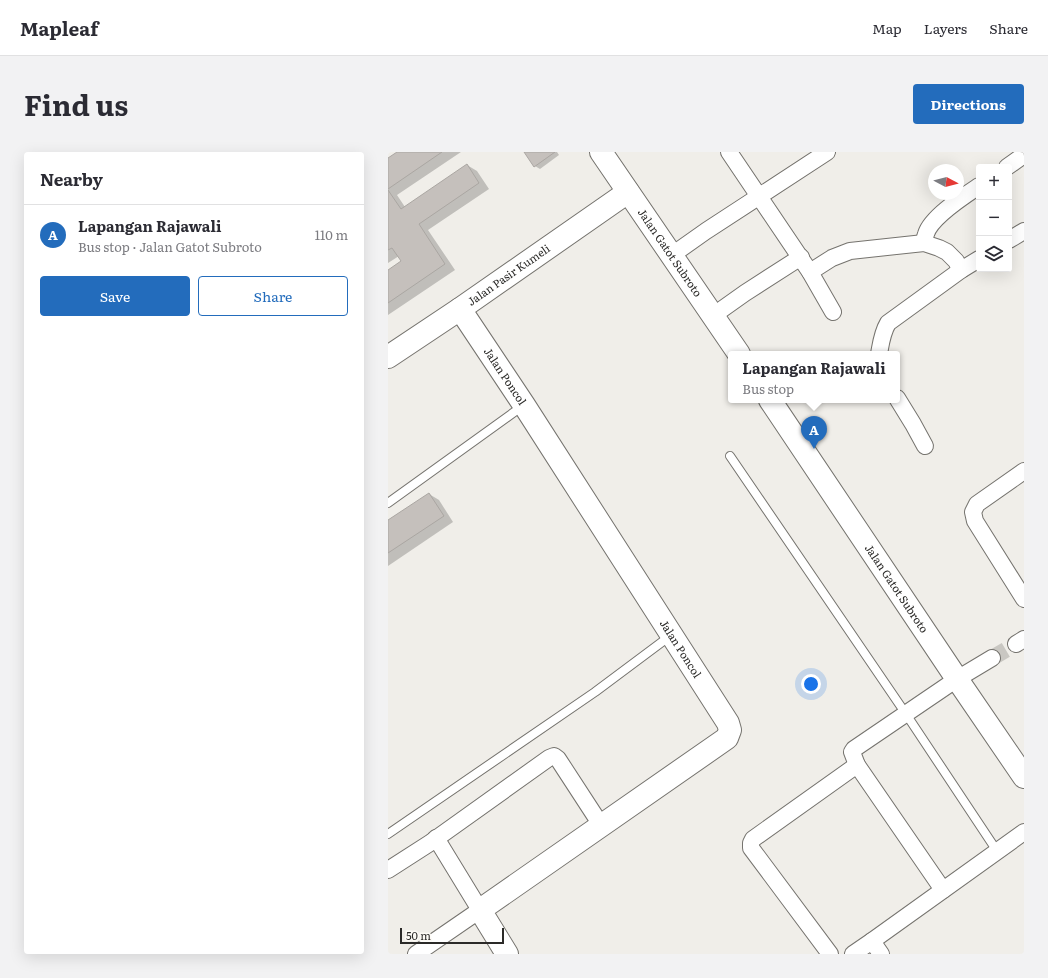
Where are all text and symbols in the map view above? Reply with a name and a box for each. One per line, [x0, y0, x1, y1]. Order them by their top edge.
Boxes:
text: Mapleaf [20, 14, 98, 42]
text: Map [872, 18, 902, 38]
text: Layers [924, 18, 967, 38]
text: Share [989, 18, 1028, 38]
text: Find us [24, 83, 128, 125]
button: Directions [913, 84, 1024, 124]
north arrow [928, 164, 964, 200]
map controls [976, 164, 1012, 272]
button: + [976, 164, 1012, 200]
text: Nearby [40, 166, 103, 191]
button: − [976, 200, 1012, 236]
street label: Jalan Gatot Subroto [635, 205, 707, 300]
text: Lapangan Rajawali [78, 214, 221, 237]
text: A [48, 225, 58, 244]
text: 110 m [315, 225, 348, 244]
button: layers [976, 236, 1012, 272]
text: Bus stop · Jalan Gatot Subroto [78, 237, 262, 256]
street label: Jalan Pasir Kumeli [464, 240, 553, 309]
button: Save [40, 276, 190, 316]
button: Share [198, 276, 348, 316]
street label: Jalan Poncol [481, 344, 531, 408]
popup [728, 351, 900, 403]
text: Lapangan Rajawali [742, 356, 886, 379]
text: Bus stop [742, 379, 794, 398]
pin: A [801, 416, 827, 449]
street label: Jalan Gatot Subroto [862, 540, 933, 636]
street label: Jalan Poncol [657, 616, 706, 681]
your location [801, 674, 821, 694]
scale bar [400, 926, 504, 945]
text: 50 m [406, 927, 431, 943]

